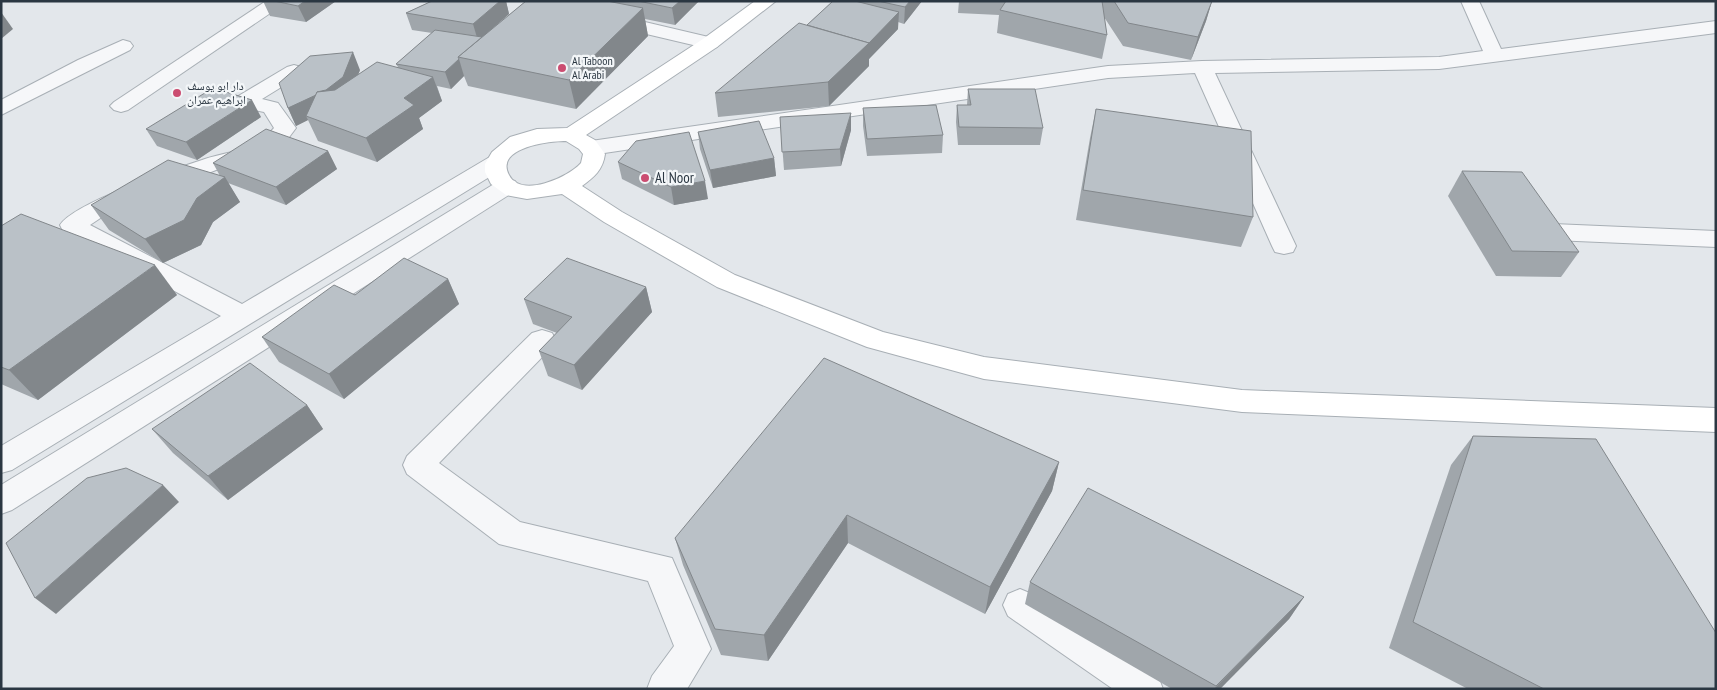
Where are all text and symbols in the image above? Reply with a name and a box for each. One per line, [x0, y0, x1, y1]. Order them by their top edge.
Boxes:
place label: Al Taboon Al Arabi [572, 53, 613, 82]
marker: Al Taboon Al Arabi [556, 62, 568, 74]
place label: دار ابو يوسف ابراهيم عمران [187, 78, 246, 108]
marker: دار ابو يوسف ابراهيم عمران [171, 87, 183, 99]
place label: Al Noor [655, 168, 695, 187]
marker: Al Noor [639, 172, 651, 184]

